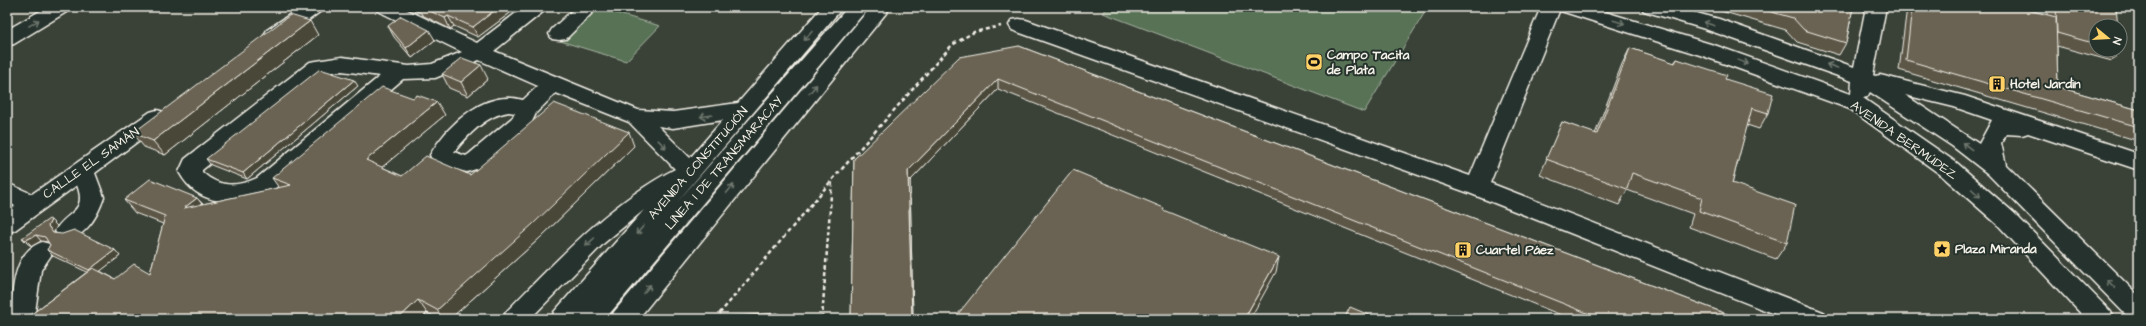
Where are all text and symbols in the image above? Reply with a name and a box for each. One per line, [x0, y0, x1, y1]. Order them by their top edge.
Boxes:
one-way arrow [28, 18, 40, 26]
north arrow [2088, 18, 2128, 58]
one-way arrow [1612, 19, 1624, 27]
one-way arrow [1703, 20, 1716, 27]
one-way arrow [803, 31, 812, 42]
text: N [2109, 35, 2125, 47]
place label: Campo Tacita de Plata [1326, 46, 1410, 79]
sports icon: Campo Tacita de Plata [1304, 52, 1324, 72]
one-way arrow [1736, 59, 1748, 67]
one-way arrow [1826, 62, 1838, 70]
building icon: Hotel Jardin [1987, 74, 2007, 94]
place label: Hotel Jardin [2010, 75, 2081, 93]
one-way arrow [809, 83, 818, 94]
street label: LÍNEA 1 DE TRANSMARACAY [661, 92, 787, 234]
street label: AVENIDA BERMÚDEZ [1847, 96, 1961, 184]
street label: AVENIDA CONSTITUCIÓN [644, 103, 752, 223]
one-way arrow [700, 112, 713, 120]
street label: CALLE EL SAMÁN [39, 123, 143, 203]
one-way arrow [657, 139, 667, 149]
one-way arrow [1962, 142, 1973, 150]
one-way arrow [726, 183, 735, 194]
one-way arrow [1970, 188, 1981, 197]
one-way arrow [635, 224, 644, 235]
one-way arrow [585, 237, 596, 246]
place icon: Plaza Miranda [1932, 239, 1952, 259]
building icon: Cuartel Páez [1453, 240, 1473, 260]
place label: Plaza Miranda [1955, 240, 2037, 258]
place label: Cuartel Páez [1476, 241, 1554, 259]
one-way arrow [2107, 279, 2116, 289]
one-way arrow [643, 283, 652, 294]

